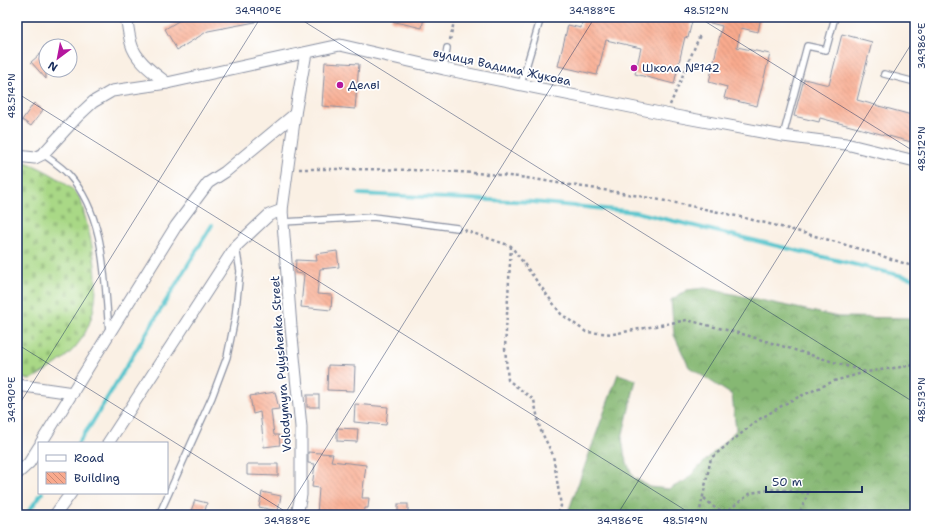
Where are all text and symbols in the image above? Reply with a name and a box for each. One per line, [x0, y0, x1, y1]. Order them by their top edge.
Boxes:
text: 34.990°E [235, 4, 281, 17]
text: 34.988°E [569, 4, 615, 17]
text: 48.512°N [683, 4, 729, 17]
text: 34.986°E [915, 23, 928, 69]
north arrow [38, 38, 78, 78]
street label: вулиця Вадима Жукова [431, 45, 573, 90]
text: N [45, 57, 61, 75]
place label: Школа №142 [642, 60, 720, 76]
marker: Школа №142 [629, 63, 639, 73]
text: 48.514°N [5, 73, 18, 119]
place label: Делві [348, 77, 380, 93]
marker: Делві [335, 80, 345, 90]
text: 48.512°N [915, 126, 928, 172]
street label: Volodymyra Pylyshenka Street [267, 275, 295, 453]
text: 34.990°E [5, 377, 18, 423]
text: 48.513°N [915, 377, 928, 423]
legend [38, 442, 168, 494]
text: Road [74, 450, 105, 466]
scale bar [766, 468, 862, 494]
text: Building [74, 470, 120, 486]
text: 50 m [772, 474, 802, 490]
text: 34.988°E [264, 514, 310, 527]
text: 34.986°E [597, 514, 643, 527]
text: 48.514°N [662, 514, 708, 527]

